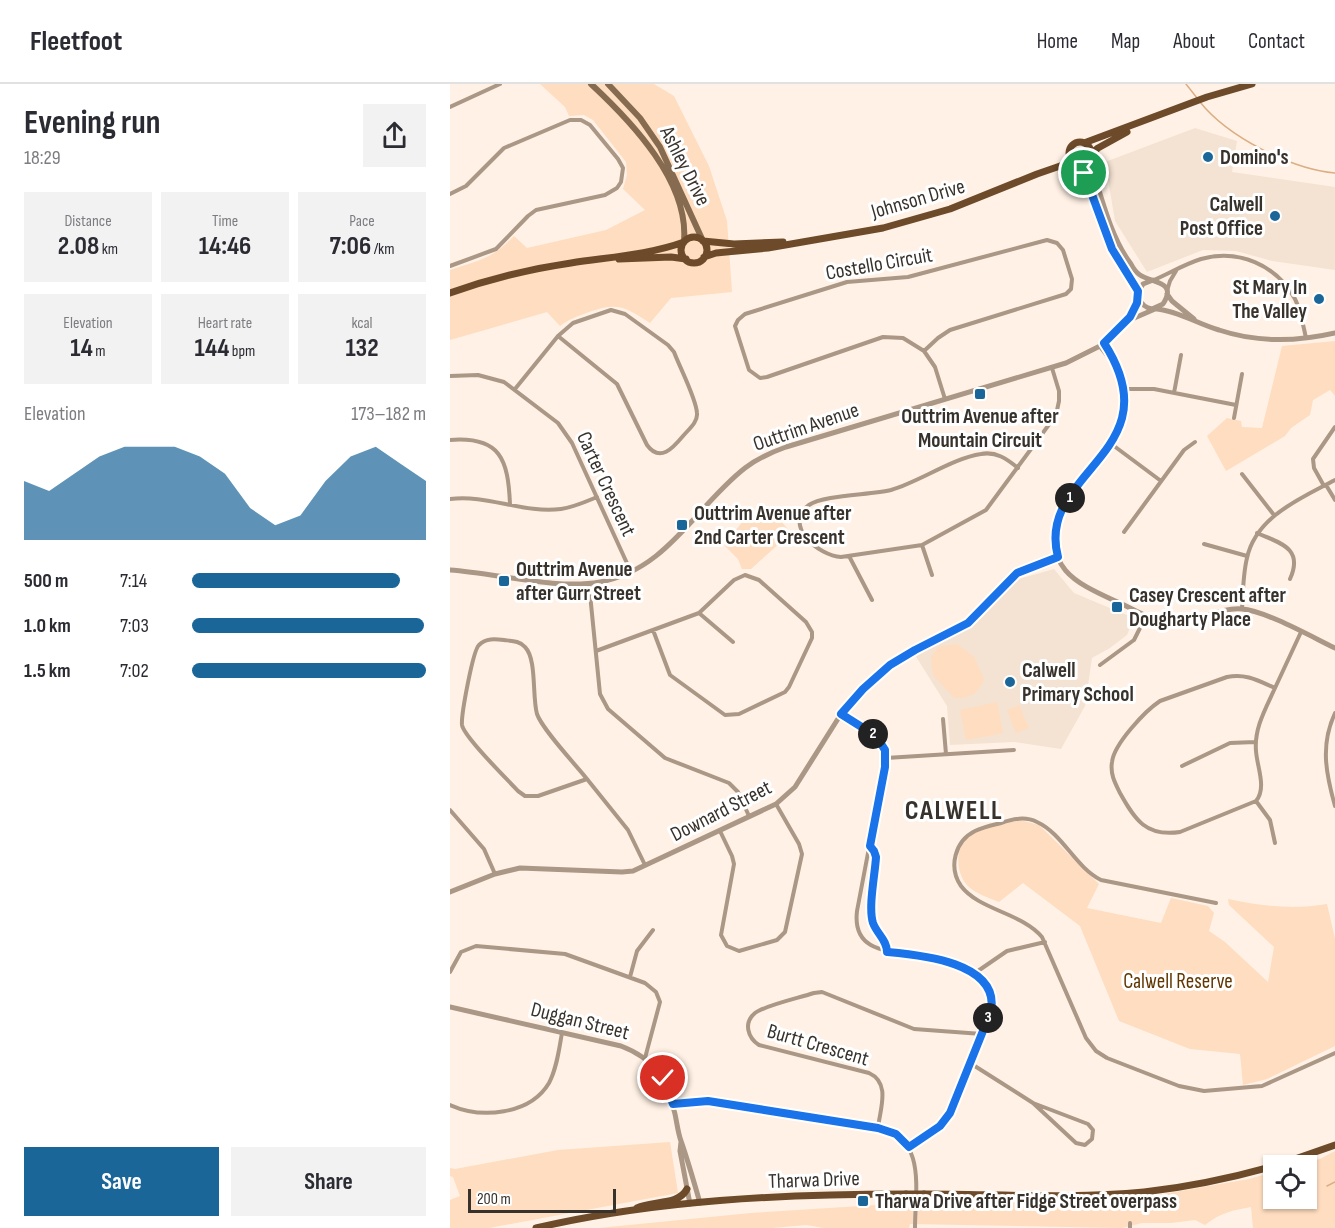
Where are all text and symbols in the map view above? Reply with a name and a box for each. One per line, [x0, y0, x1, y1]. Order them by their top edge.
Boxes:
text: Fleetfoot [30, 25, 122, 58]
text: Home [1037, 29, 1078, 54]
text: Map [1111, 29, 1140, 54]
text: About [1173, 29, 1215, 54]
text: Contact [1248, 29, 1305, 54]
text: Evening run [24, 103, 160, 143]
button: share [363, 104, 426, 167]
street label: Ashley Drive [654, 121, 716, 210]
place label: Domino's [1220, 145, 1289, 170]
text: 18:29 [24, 146, 61, 170]
pin [1058, 147, 1109, 198]
marker: Domino's [1201, 150, 1215, 164]
icon: arrive [1067, 156, 1100, 189]
street label: Johnson Drive [867, 174, 968, 225]
place label: Calwell Post Office [1180, 192, 1263, 241]
marker: Calwell Post Office [1268, 209, 1282, 223]
text: Distance [64, 212, 112, 231]
text: Time [212, 212, 238, 231]
text: Pace [349, 212, 375, 231]
text: 2.08 [58, 231, 99, 262]
text: 14:46 [199, 231, 251, 262]
text: 7:06 [329, 231, 371, 262]
text: km [99, 240, 118, 259]
text: /km [371, 240, 395, 259]
street label: Costello Circuit [824, 242, 934, 286]
place label: St Mary In The Valley [1232, 275, 1307, 324]
marker: St Mary In The Valley [1312, 292, 1326, 306]
text: Elevation [63, 314, 113, 333]
text: Heart rate [198, 314, 252, 333]
text: kcal [351, 314, 373, 333]
text: 14 [70, 333, 93, 364]
text: 144 [195, 333, 229, 364]
text: 132 [345, 333, 379, 364]
text: m [93, 342, 106, 361]
text: bpm [229, 342, 255, 361]
marker: Outtrim Avenue after Mountain Circuit [973, 387, 987, 401]
street label: Outtrim Avenue [750, 397, 862, 457]
text: Elevation [24, 402, 86, 426]
text: 173–182 m [351, 402, 426, 426]
place label: Outtrim Avenue after Mountain Circuit [901, 404, 1059, 453]
street label: Carter Crescent [571, 428, 641, 540]
pin: 1 [1055, 483, 1085, 513]
text: 1 [1067, 488, 1073, 507]
place label: Outtrim Avenue after 2nd Carter Crescent [694, 501, 852, 550]
marker: Outtrim Avenue after 2nd Carter Crescent [675, 518, 689, 532]
place label: Outtrim Avenue after Gurr Street [516, 557, 641, 606]
text: 500 m [24, 569, 68, 593]
text: 7:14 [120, 569, 147, 593]
marker: Outtrim Avenue after Gurr Street [497, 574, 511, 588]
place label: Casey Crescent after Dougharty Place [1129, 583, 1287, 632]
marker: Casey Crescent after Dougharty Place [1110, 600, 1124, 614]
text: 1.0 km [24, 614, 71, 638]
text: 7:03 [120, 614, 149, 638]
place label: Calwell Primary School [1022, 658, 1134, 707]
text: 1.5 km [24, 659, 70, 683]
text: 7:02 [120, 659, 149, 683]
marker: Calwell Primary School [1003, 675, 1017, 689]
pin: 2 [858, 719, 888, 749]
text: 2 [869, 724, 877, 743]
street label: Downard Street [666, 775, 776, 847]
district label: CALWELL [905, 795, 1003, 827]
park label: Calwell Reserve [1123, 969, 1233, 994]
street label: Duggan Street [528, 997, 632, 1045]
pin: 3 [973, 1003, 1003, 1033]
text: 3 [984, 1008, 992, 1027]
street label: Burtt Crescent [764, 1019, 872, 1071]
pin [637, 1052, 688, 1103]
icon: check [646, 1061, 679, 1094]
button: Save [24, 1147, 219, 1216]
button: Share [231, 1147, 426, 1216]
map controls [1263, 1155, 1317, 1209]
button: locate [1263, 1155, 1317, 1209]
street label: Tharwa Drive [768, 1166, 860, 1194]
scale bar [468, 1186, 616, 1214]
place label: Tharwa Drive after Fidge Street overpass [875, 1189, 1177, 1214]
text: 200 m [477, 1190, 511, 1209]
marker: Tharwa Drive after Fidge Street overpass [856, 1194, 870, 1208]

